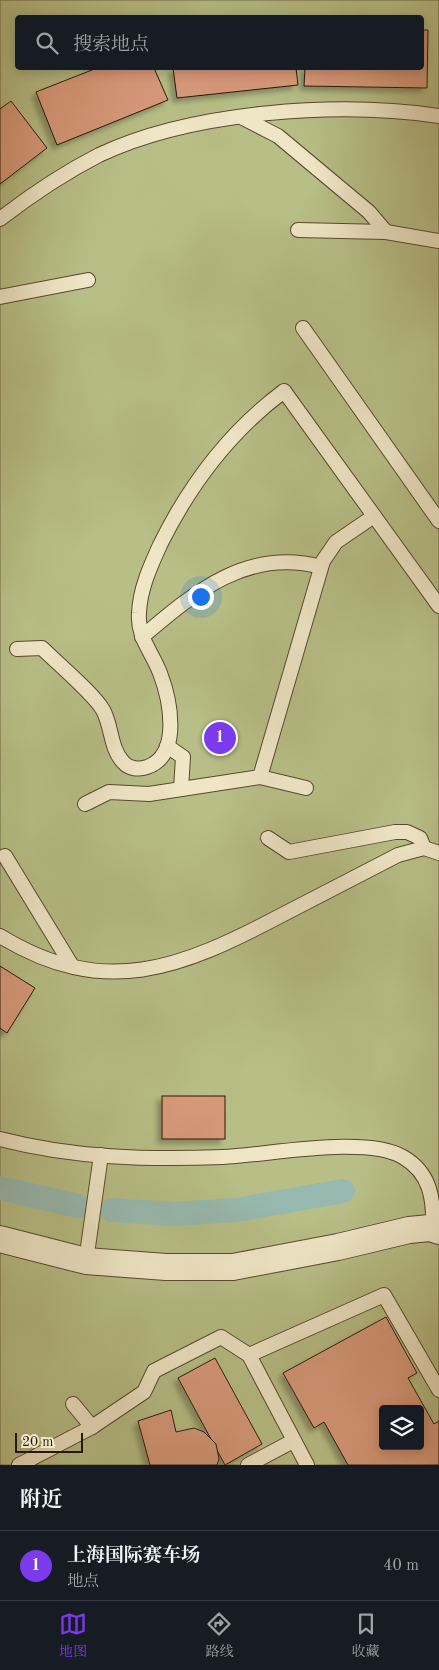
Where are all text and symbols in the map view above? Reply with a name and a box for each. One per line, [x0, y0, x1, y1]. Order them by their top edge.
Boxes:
search box [15, 15, 424, 70]
icon: search [33, 29, 61, 57]
text: 搜索地点 [73, 36, 149, 55]
your location [188, 584, 214, 610]
pin: 1 [204, 719, 236, 757]
map controls [379, 1405, 424, 1450]
button: layers [379, 1405, 424, 1450]
scale bar [15, 1430, 82, 1453]
text: 20 m [22, 1435, 53, 1449]
text: 附近 [20, 1490, 62, 1511]
text: 上海国际赛车场 [67, 1547, 200, 1566]
text: 1 [31, 1558, 41, 1574]
text: 40 m [383, 1558, 419, 1574]
text: 地点 [67, 1574, 99, 1590]
tab: 地图 [59, 1610, 87, 1661]
tab: 路线 [205, 1610, 233, 1661]
tab: 收藏 [352, 1610, 380, 1661]

